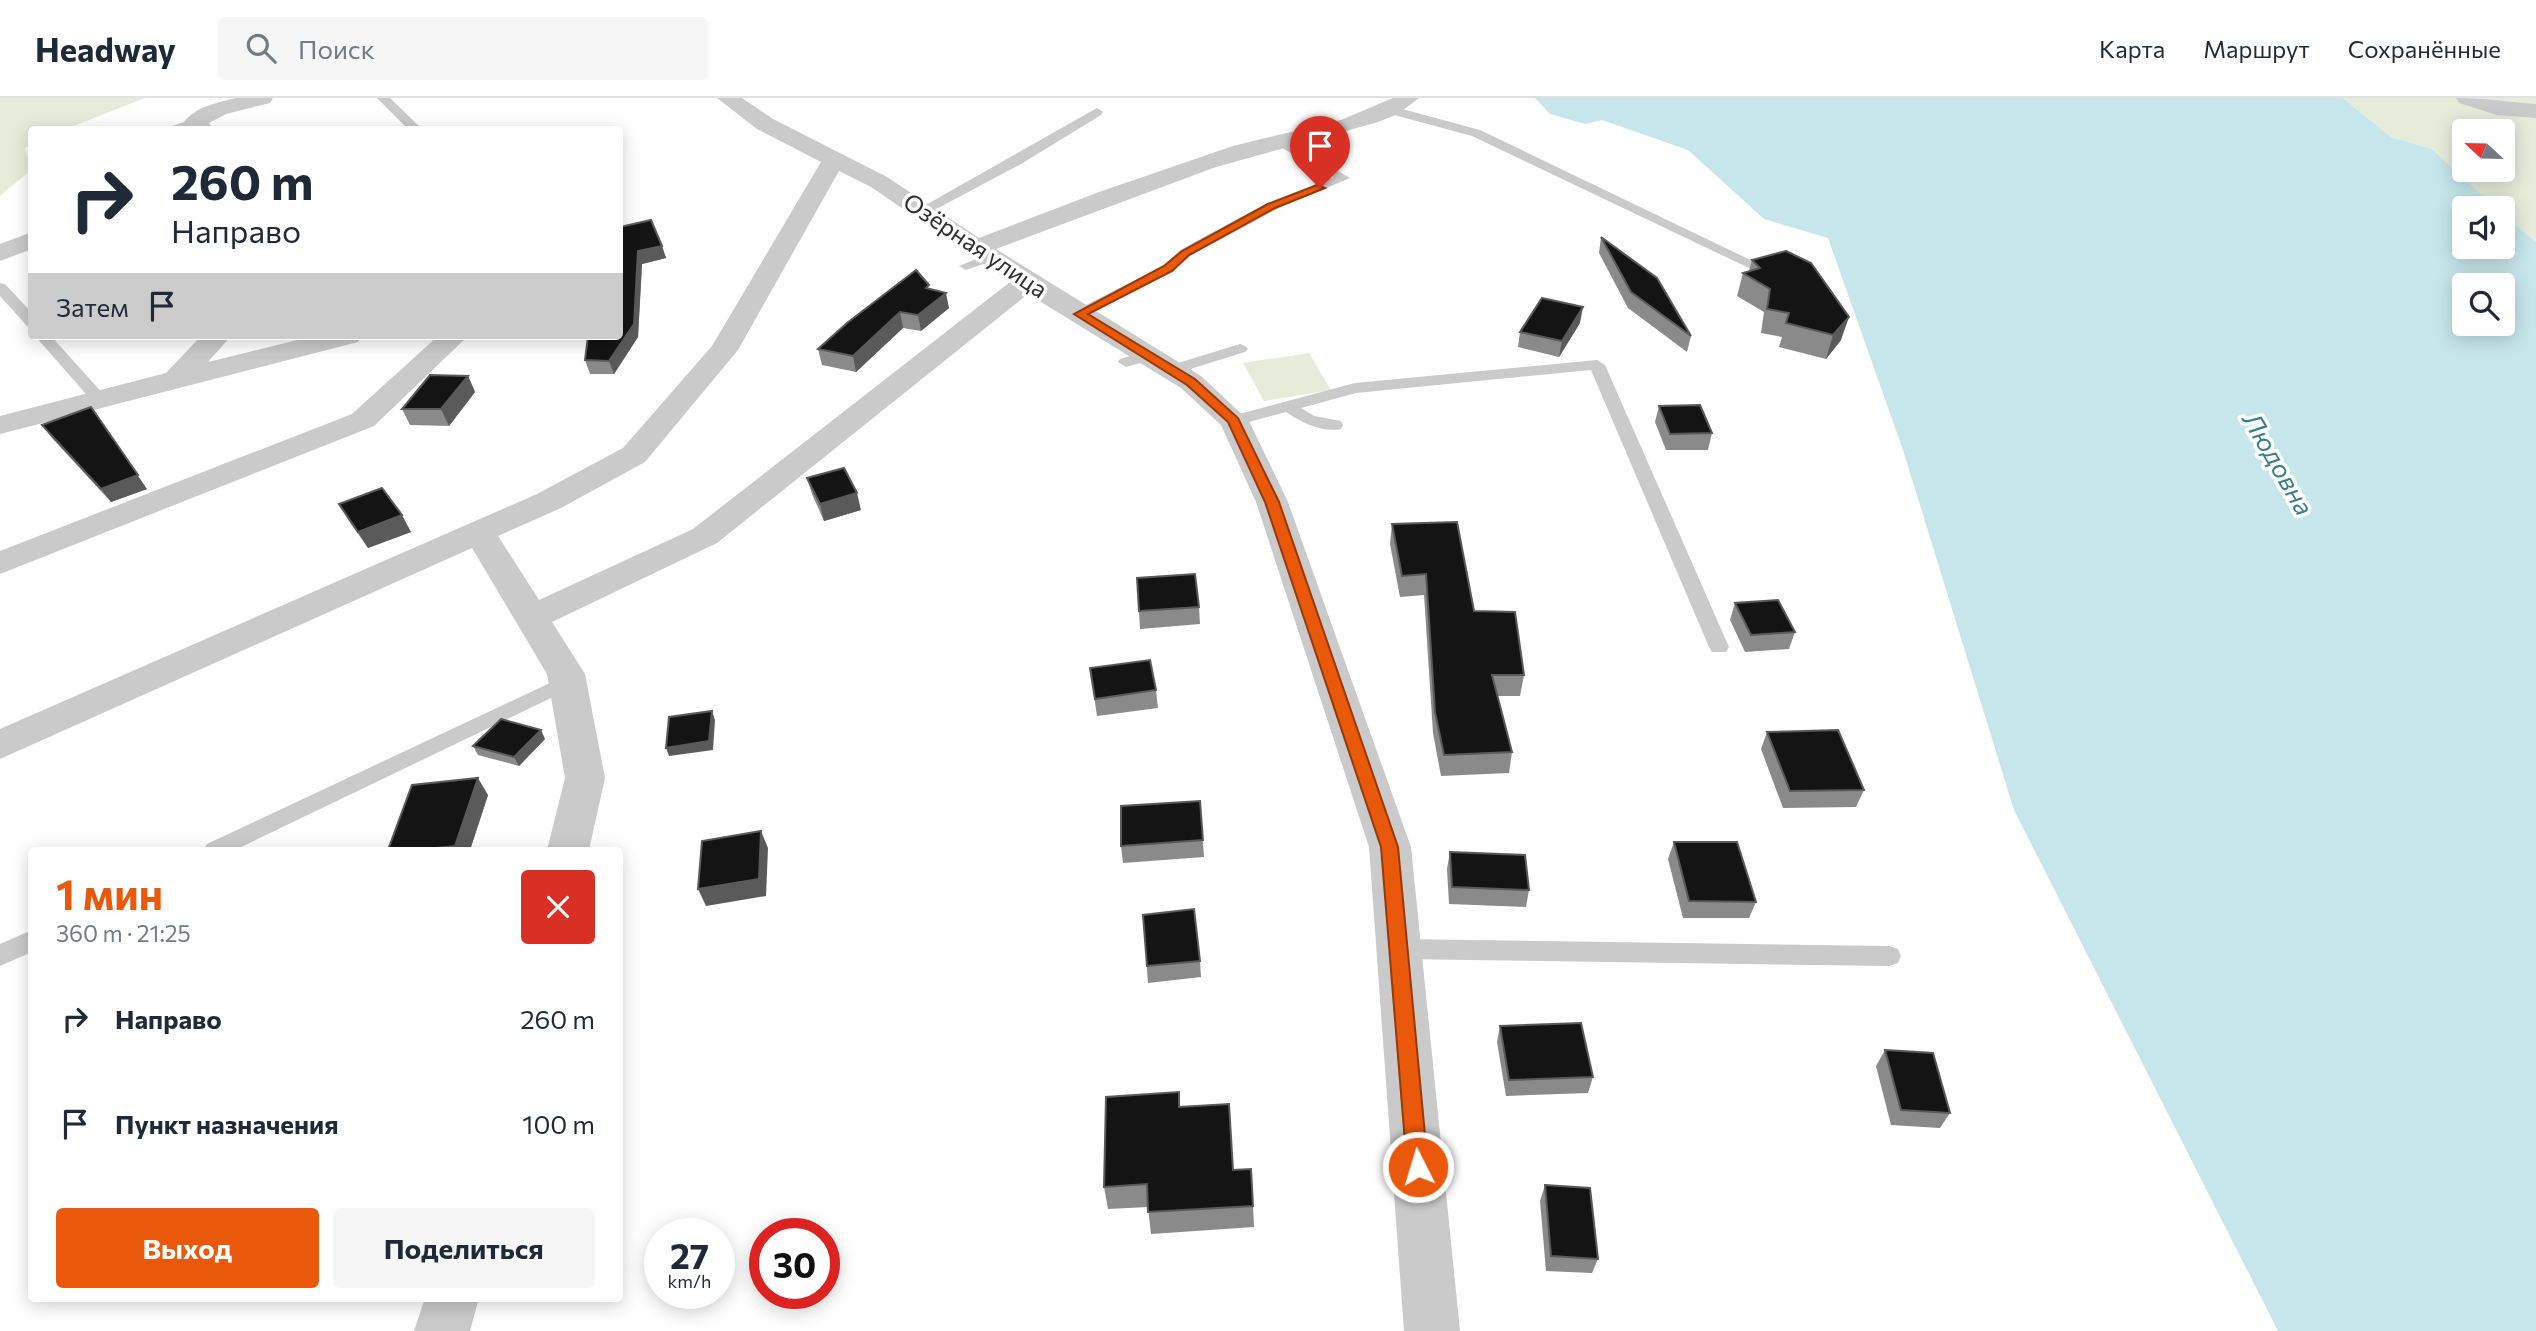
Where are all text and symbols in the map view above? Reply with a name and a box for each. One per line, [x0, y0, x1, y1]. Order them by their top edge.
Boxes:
search box [218, 17, 708, 80]
text: Headway [35, 28, 176, 69]
icon: search [242, 29, 280, 67]
text: Поиск [298, 33, 375, 64]
text: Карта [2099, 34, 2165, 63]
text: Маршрут [2203, 34, 2310, 63]
text: Сохранённые [2348, 34, 2501, 63]
pin [1290, 116, 1350, 188]
north arrow [2452, 119, 2515, 182]
map controls [2452, 119, 2515, 336]
icon: arrive [1301, 127, 1339, 165]
text: 260 m [171, 150, 313, 210]
icon: right [56, 154, 147, 245]
street label: Озёрная улица [899, 186, 1053, 303]
button: sound [2452, 196, 2515, 259]
text: Направо [171, 210, 301, 250]
button: search [2452, 273, 2515, 336]
icon: arrive [143, 287, 181, 325]
text: Затем [56, 291, 129, 322]
water label: Людовна [2237, 405, 2321, 520]
text: 1 мин [56, 867, 163, 919]
button: close [521, 870, 595, 944]
text: 360 m · 21:25 [56, 919, 191, 947]
icon: right [56, 1000, 94, 1038]
text: Направо [115, 1003, 222, 1034]
text: 260 m [520, 1003, 595, 1034]
icon: arrive [56, 1105, 94, 1143]
text: Пункт назначения [115, 1108, 339, 1139]
text: 100 m [522, 1108, 595, 1139]
position arrow [1381, 1130, 1455, 1204]
button: Выход [56, 1208, 319, 1288]
button: Поделиться [333, 1208, 595, 1288]
speed limit sign: 30 [749, 1218, 840, 1309]
text: 27 [670, 1233, 709, 1276]
text: km/h [668, 1270, 711, 1292]

